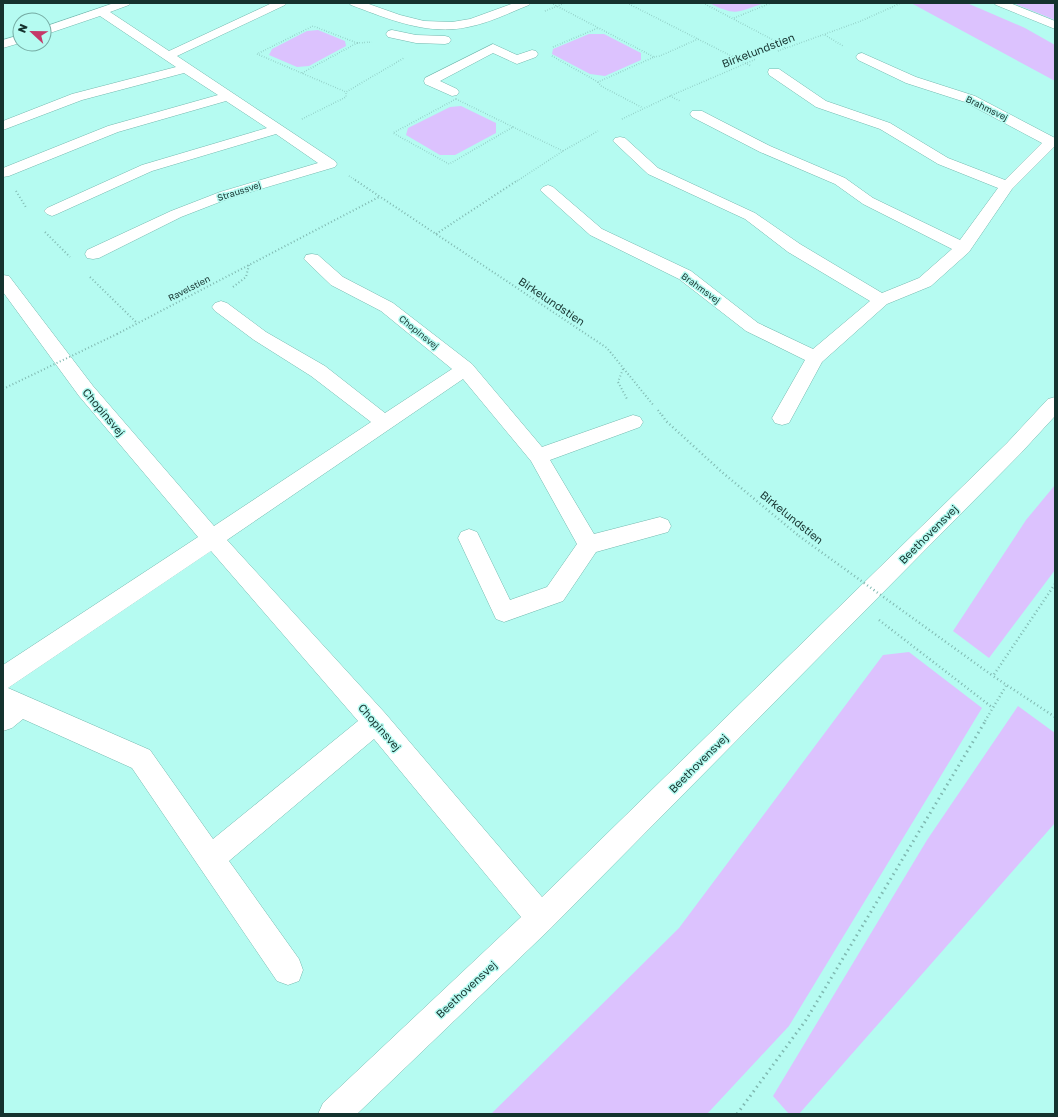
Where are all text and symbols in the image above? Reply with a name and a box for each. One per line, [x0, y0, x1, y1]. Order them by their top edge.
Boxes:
north arrow [12, 12, 52, 52]
text: N [15, 22, 30, 34]
street label: Birkelundstien [720, 30, 796, 70]
street label: Brahmsvej [964, 93, 1010, 123]
street label: Straussvej [216, 179, 262, 203]
street label: Brahmsvej [679, 270, 723, 306]
street label: Ravelstien [166, 273, 212, 303]
street label: Birkelundstien [516, 274, 588, 328]
street label: Chopinsvej [397, 313, 441, 351]
street label: Chopinsvej [80, 385, 128, 439]
street label: Birkelundstien [758, 488, 826, 546]
street label: Beethovensvej [896, 502, 960, 566]
street label: Chopinsvej [356, 701, 404, 753]
street label: Beethovensvej [666, 731, 730, 795]
street label: Beethovensvej [433, 958, 499, 1020]

